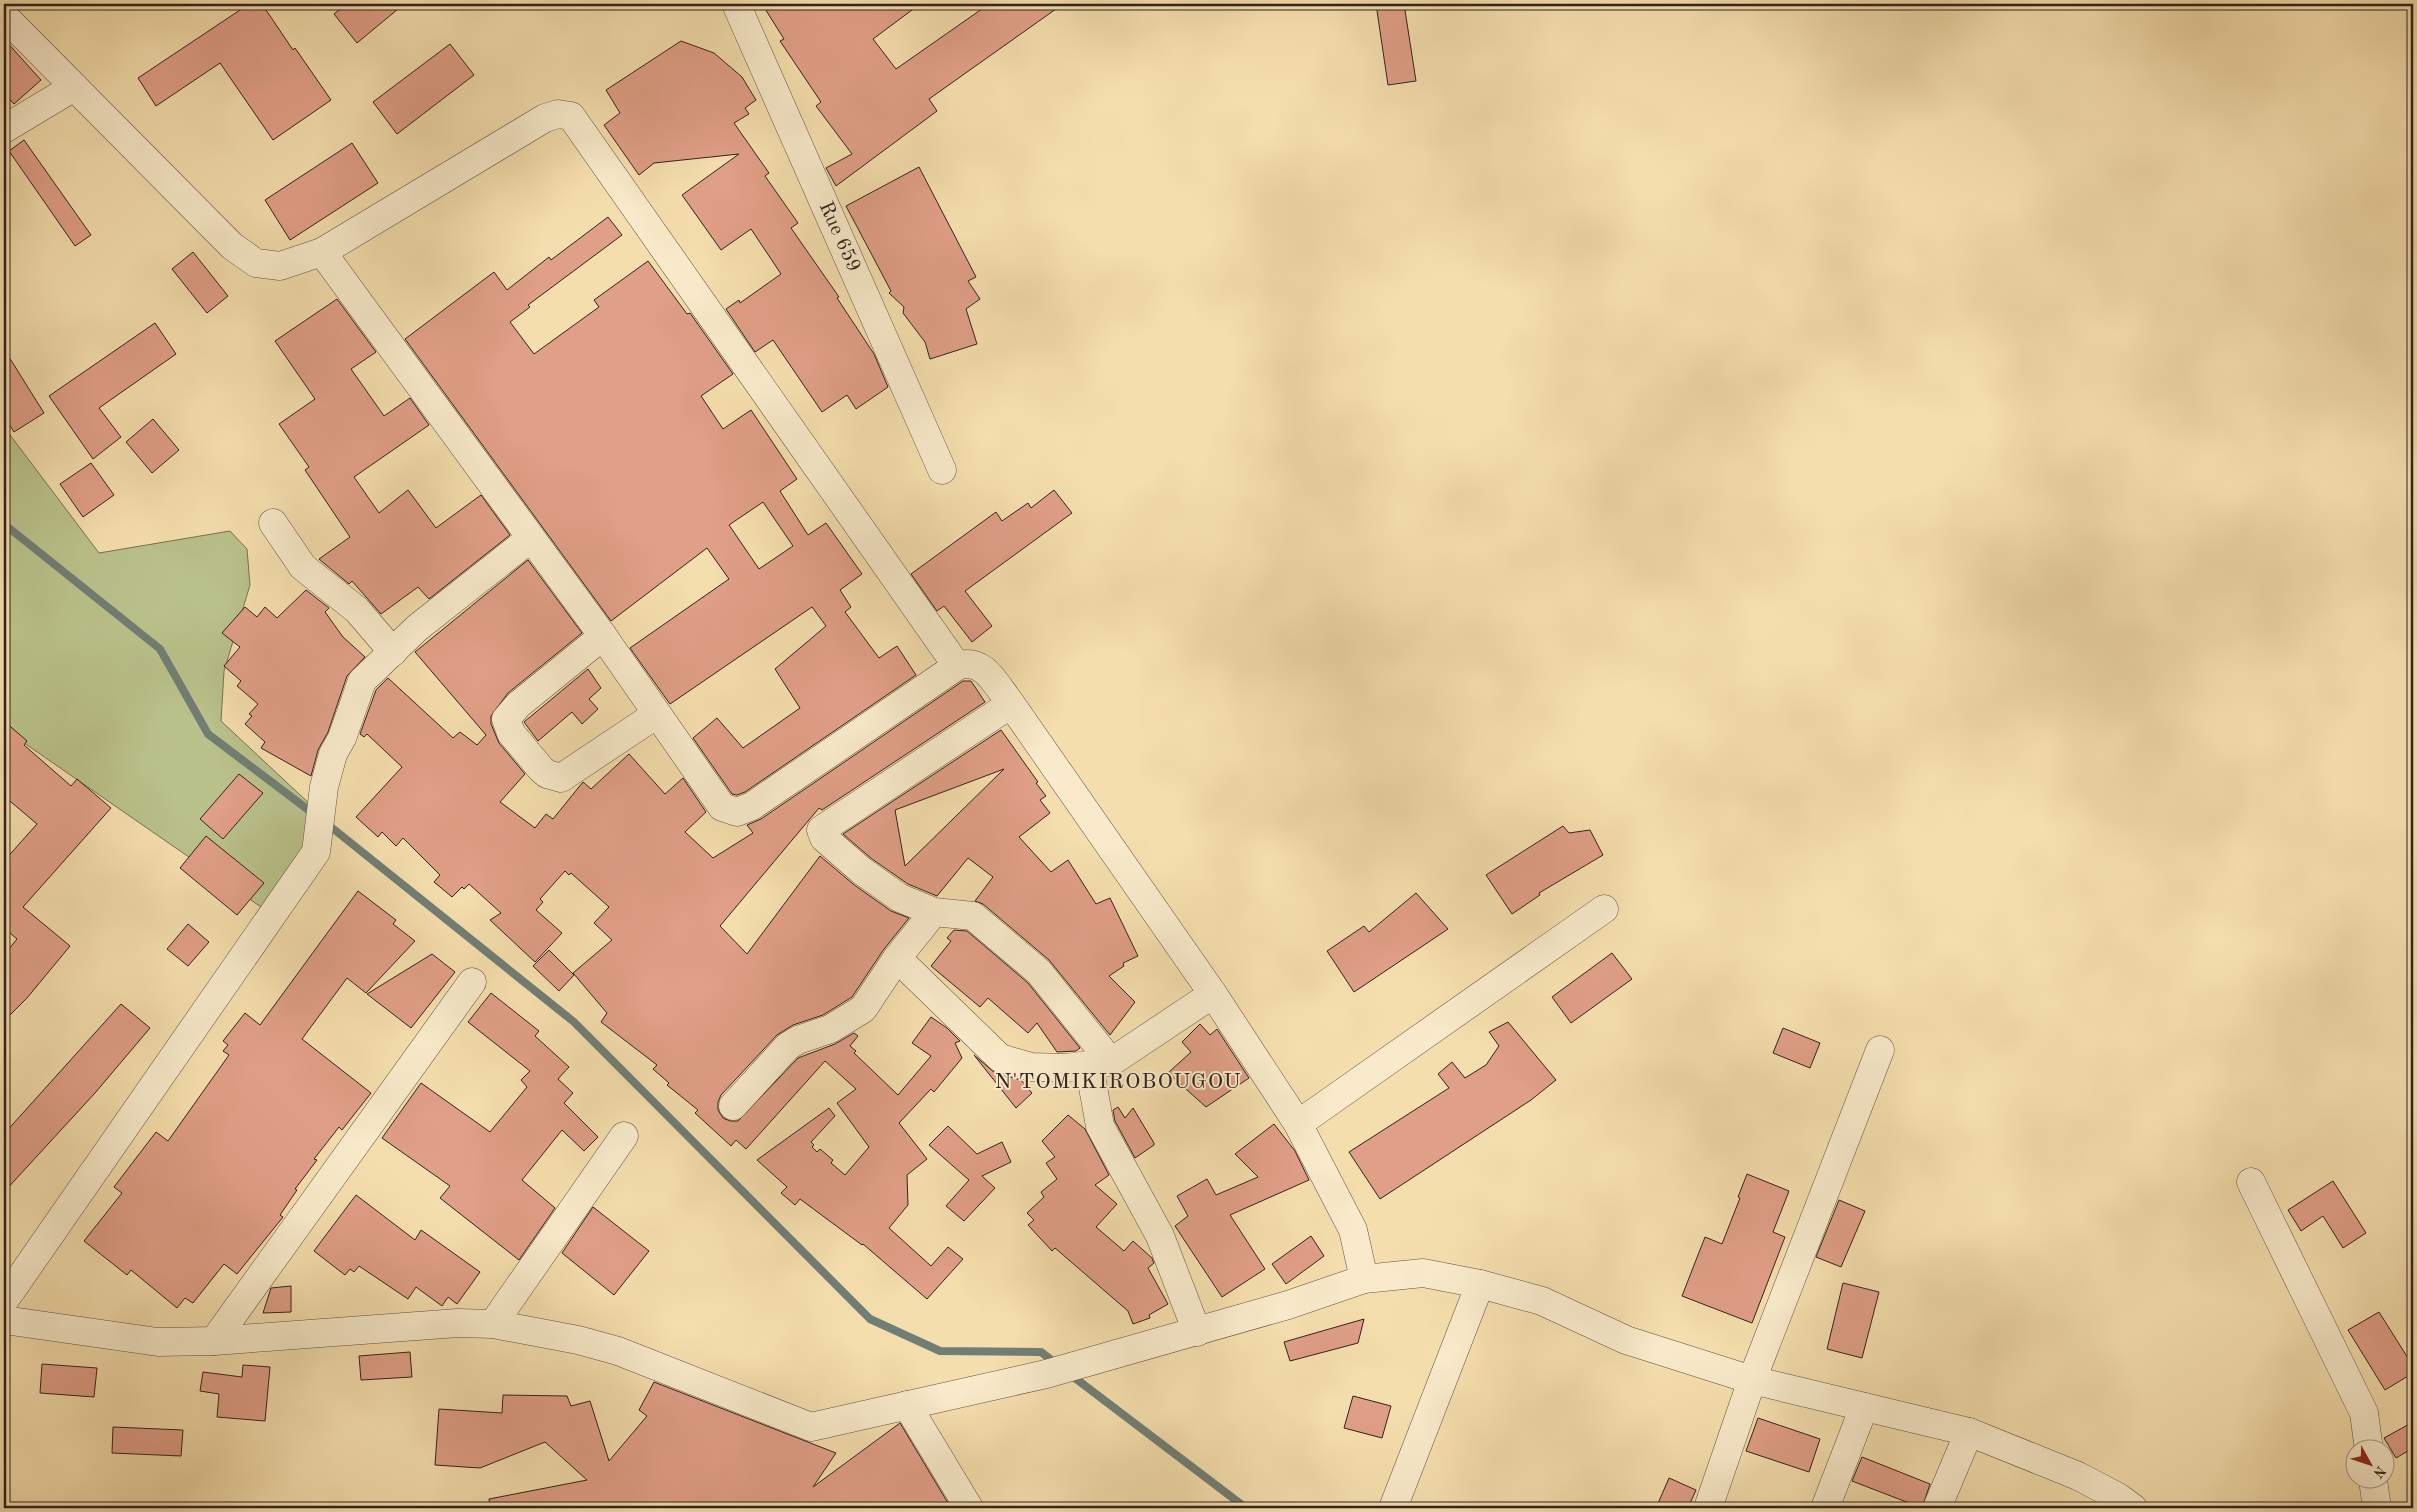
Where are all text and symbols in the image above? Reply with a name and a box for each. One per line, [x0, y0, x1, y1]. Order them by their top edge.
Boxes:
street label: Rue 659 [815, 199, 863, 275]
district label: N'TOMIKIROBOUGOU [994, 1071, 1242, 1093]
north arrow [2344, 1440, 2394, 1490]
text: N [2370, 1463, 2388, 1481]

